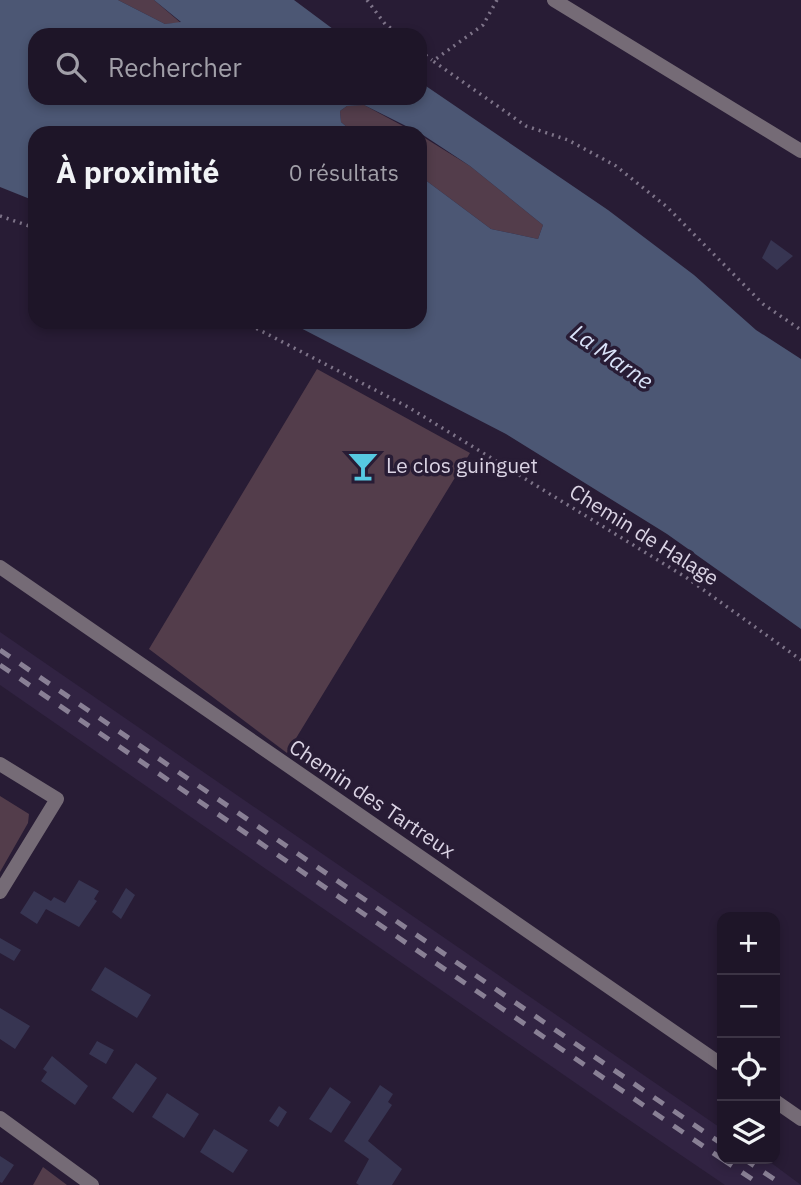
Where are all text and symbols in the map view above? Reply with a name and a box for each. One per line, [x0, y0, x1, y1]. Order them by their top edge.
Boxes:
search box [28, 28, 427, 105]
icon: search [52, 48, 90, 86]
text: Rechercher [108, 50, 242, 84]
text: À proximité [56, 152, 219, 191]
text: 0 résultats [289, 157, 399, 187]
water label: La Marne [565, 317, 660, 396]
bar icon: Le clos guinguet [346, 449, 380, 483]
place label: Le clos guinguet [386, 451, 538, 479]
street label: Chemin de Halage [565, 477, 725, 591]
street label: Chemin des Tartreux [284, 732, 461, 864]
map controls [717, 912, 780, 1164]
button: + [717, 912, 780, 975]
button: − [717, 975, 780, 1038]
button: locate [717, 1038, 780, 1101]
button: layers [717, 1101, 780, 1164]

